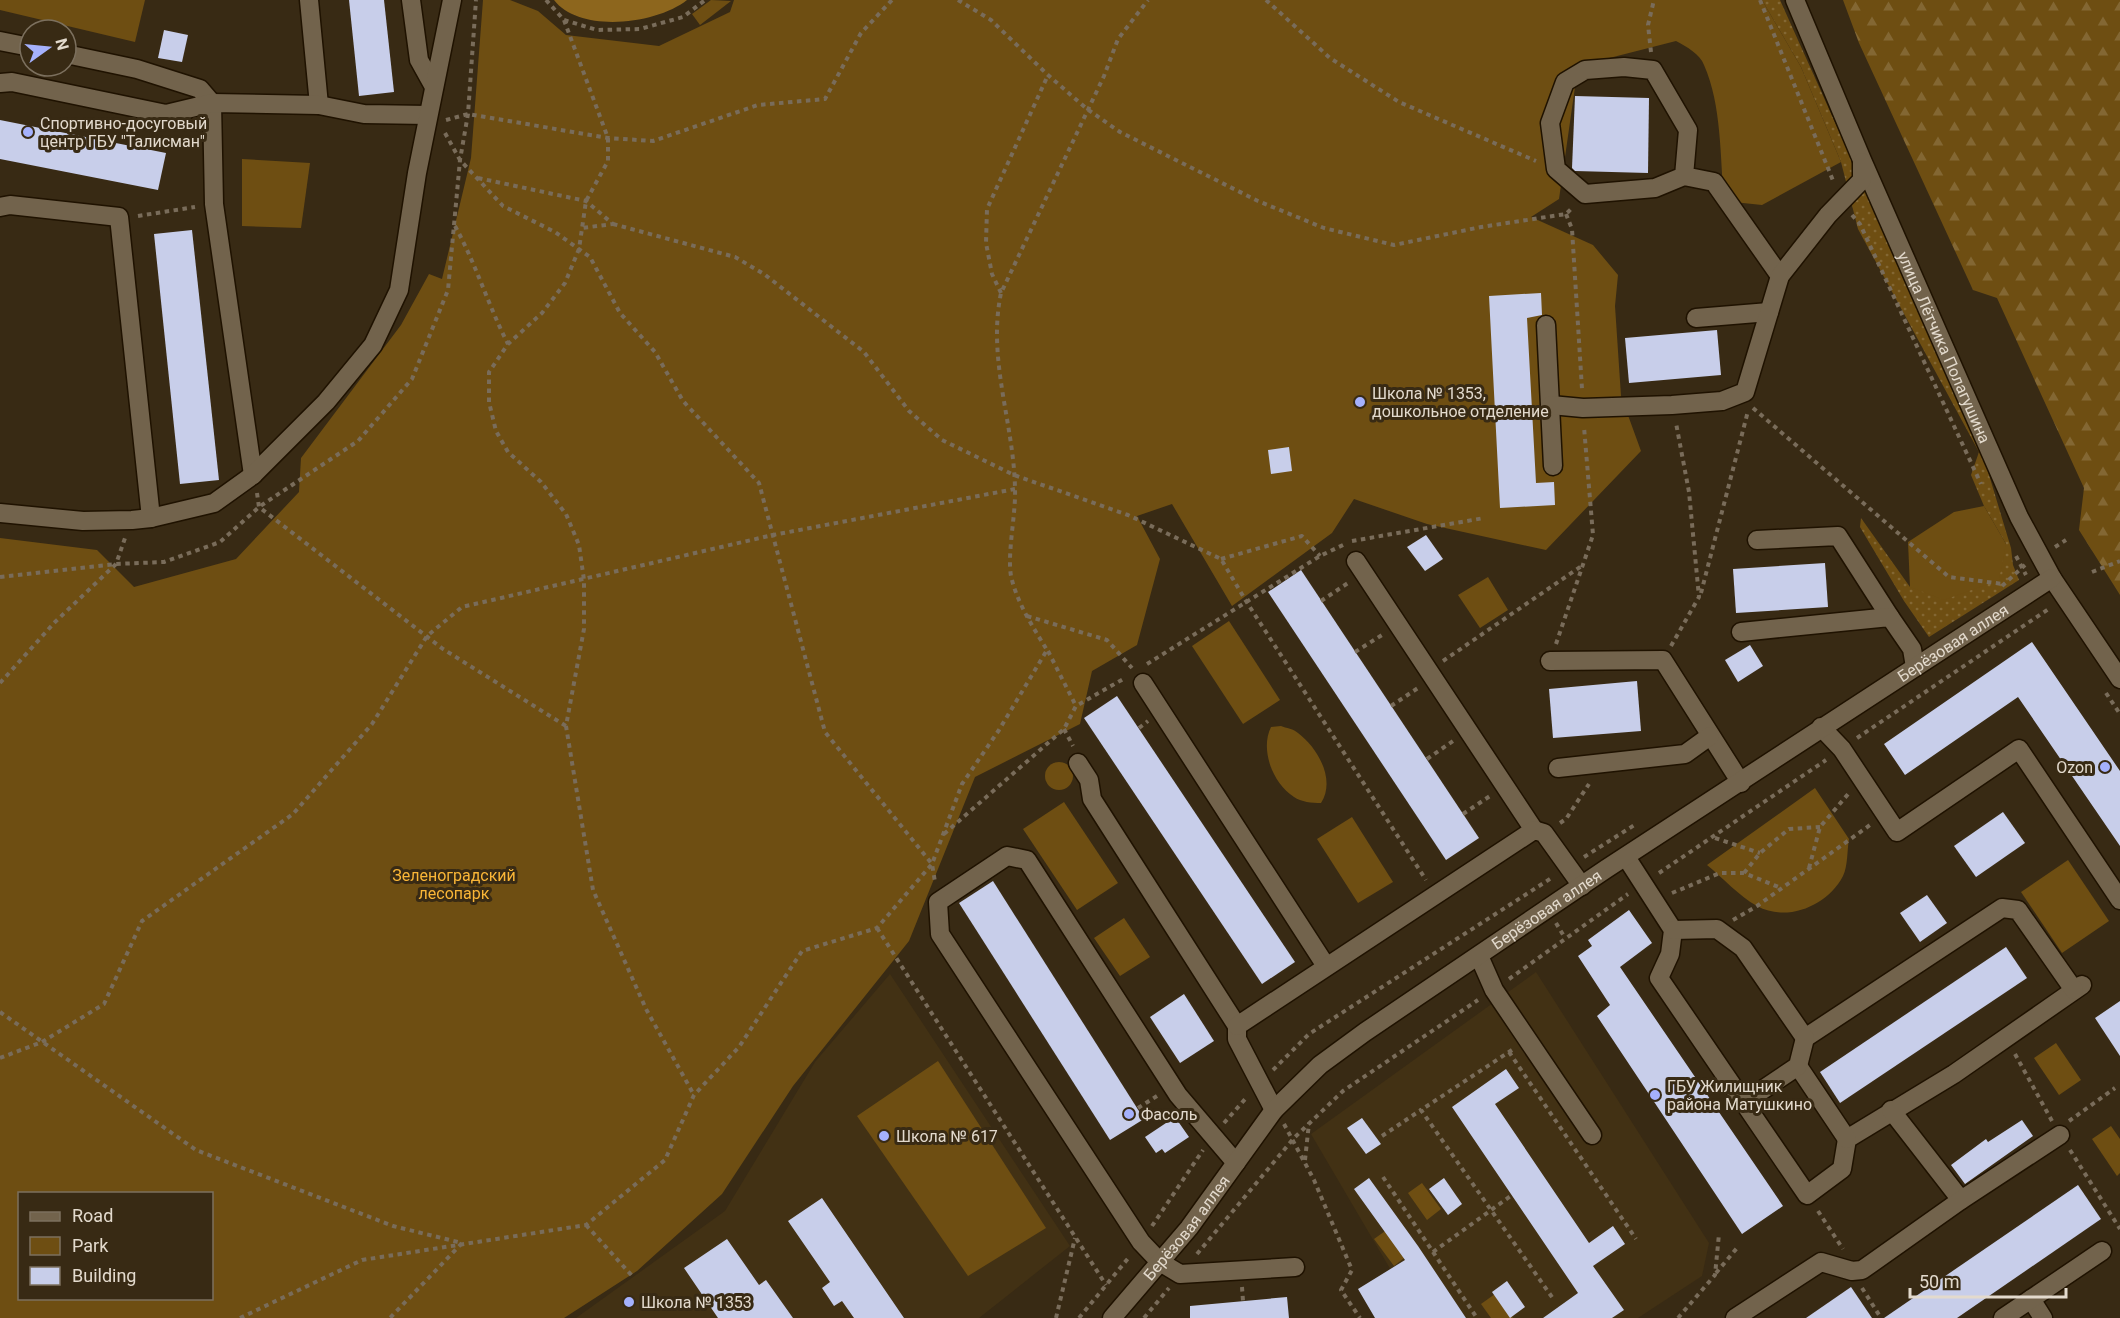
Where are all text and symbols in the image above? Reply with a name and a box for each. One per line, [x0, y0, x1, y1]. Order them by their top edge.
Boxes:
north arrow [18, 18, 78, 78]
text: N [51, 36, 73, 52]
place label: Спортивно-досуговый центр ГБУ "Талисман" [40, 114, 207, 151]
marker: Спортивно-досуговый центр ГБУ "Талисман" [21, 125, 35, 139]
street label: улица Лётчика Полагушина [1893, 249, 1994, 446]
place label: Школа № 1353, дошкольное отделение [1372, 384, 1549, 421]
marker: Школа № 1353, дошкольное отделение [1353, 395, 1367, 409]
street label: Берёзовая аллея [1894, 600, 2012, 686]
place label: Ozon [2056, 758, 2093, 777]
marker: Ozon [2098, 760, 2112, 774]
park label: Зеленоградский лесопарк [392, 866, 516, 903]
street label: Берёзовая аллея [1488, 866, 1605, 954]
place label: ГБУ Жилищник района Матушкино [1667, 1077, 1812, 1114]
marker: ГБУ Жилищник района Матушкино [1648, 1088, 1662, 1102]
place label: Фасоль [1141, 1105, 1197, 1124]
marker: Фасоль [1122, 1107, 1136, 1121]
place label: Школа № 617 [896, 1127, 998, 1146]
marker: Школа № 617 [877, 1129, 891, 1143]
street label: Берёзовая аллея [1139, 1172, 1234, 1284]
legend [18, 1192, 213, 1300]
text: Road [72, 1205, 113, 1226]
text: Park [72, 1235, 109, 1256]
scale bar [1910, 1261, 2066, 1299]
text: Building [72, 1265, 136, 1286]
text: 50 m [1919, 1271, 1959, 1292]
place label: Школа № 1353 [641, 1293, 752, 1312]
marker: Школа № 1353 [622, 1295, 636, 1309]

